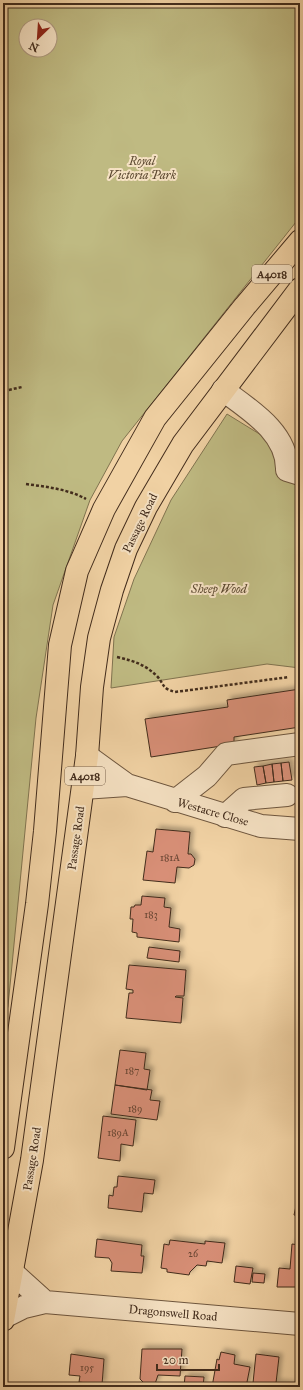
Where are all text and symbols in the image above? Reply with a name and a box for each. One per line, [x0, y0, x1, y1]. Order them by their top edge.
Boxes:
north arrow [18, 18, 58, 58]
text: N [26, 38, 41, 54]
park label: Royal Victoria Park [108, 154, 177, 182]
road number: A4018 [252, 265, 292, 283]
street label: Passage Road [120, 491, 161, 555]
park label: Sheep Wood [190, 582, 248, 597]
road number: A4018 [65, 767, 105, 785]
street label: Westacre Close [176, 795, 250, 829]
street label: Passage Road [65, 805, 88, 871]
house number: 181A [160, 852, 180, 864]
house number: 183 [144, 909, 158, 921]
house number: 187 [125, 1065, 139, 1077]
house number: 189 [128, 1103, 142, 1115]
street label: Passage Road [20, 1126, 45, 1192]
house number: 189A [107, 1127, 129, 1139]
house number: 26 [188, 1248, 199, 1260]
street label: Dragonswell Road [128, 1302, 218, 1325]
scale bar [157, 1346, 219, 1372]
text: 20 m [163, 1353, 189, 1367]
house number: 195 [80, 1362, 94, 1374]

